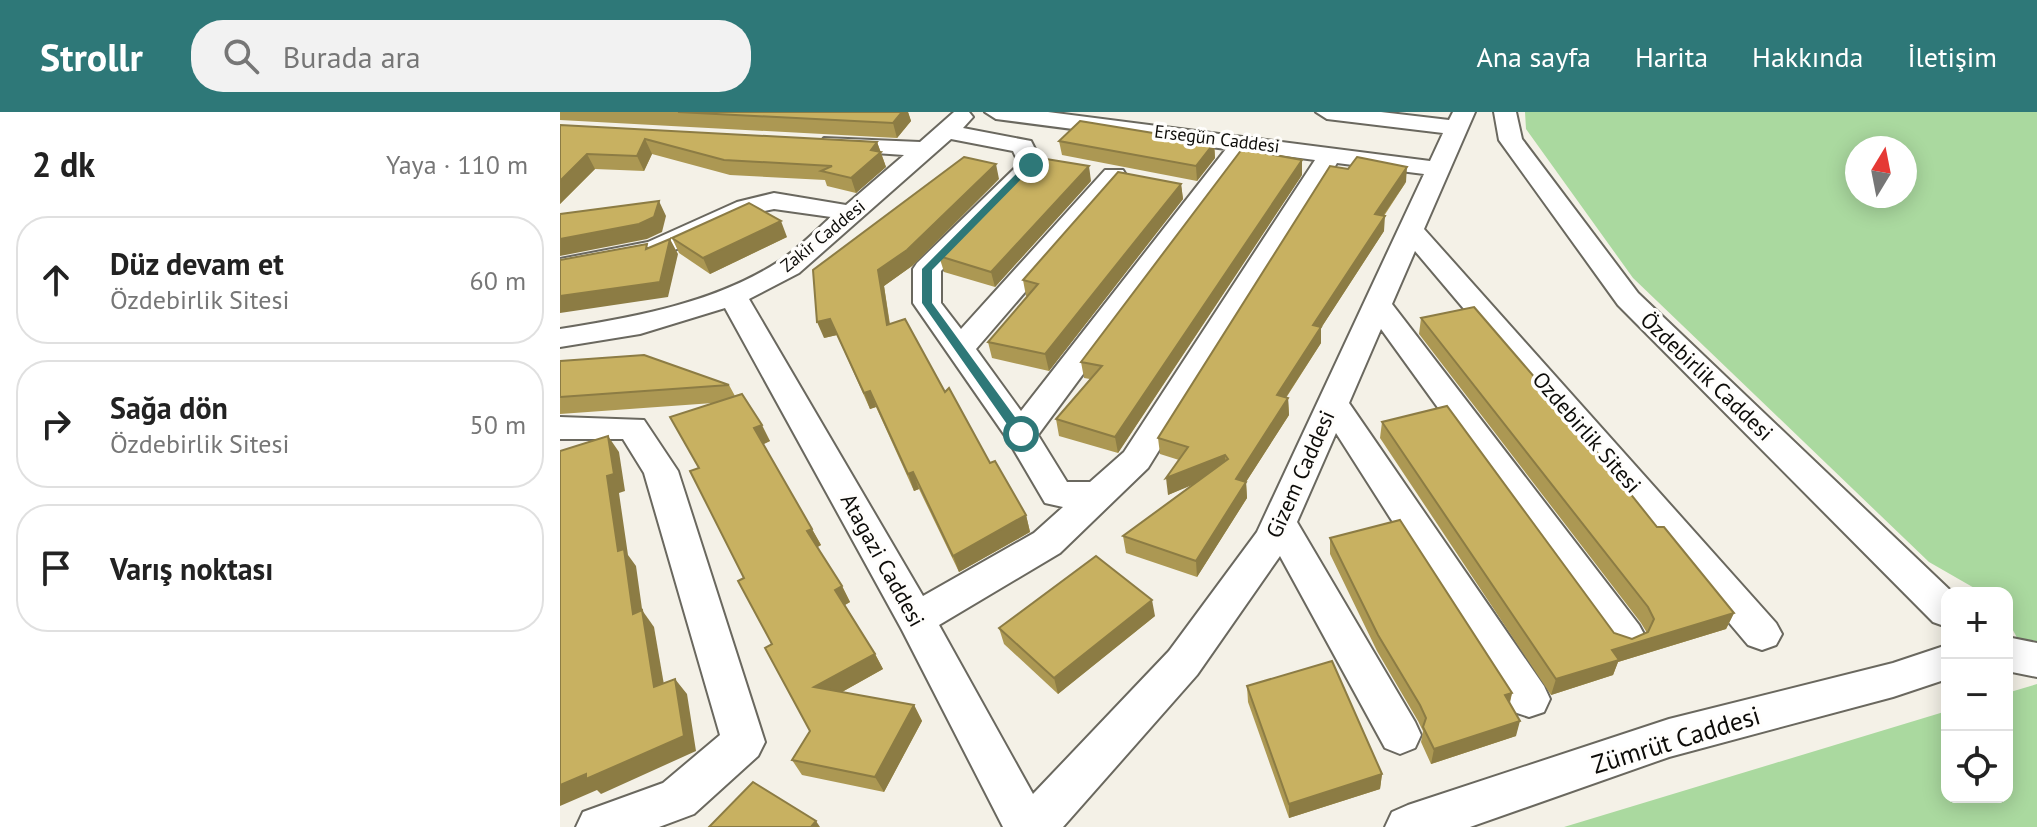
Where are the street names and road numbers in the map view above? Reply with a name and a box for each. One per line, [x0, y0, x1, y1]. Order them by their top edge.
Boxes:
street label: Ersegün Caddesi [1153, 119, 1281, 158]
street label: Zakir Caddesi [776, 194, 870, 277]
street label: Özdebirlik Caddesi [1635, 306, 1779, 446]
street label: Ozdebirlik Sitesi [1527, 366, 1647, 498]
street label: Gizem Caddesi [1259, 406, 1341, 542]
street label: Atagazi Caddesi [835, 488, 931, 632]
street label: Zümrüt Caddesi [1588, 698, 1764, 781]

